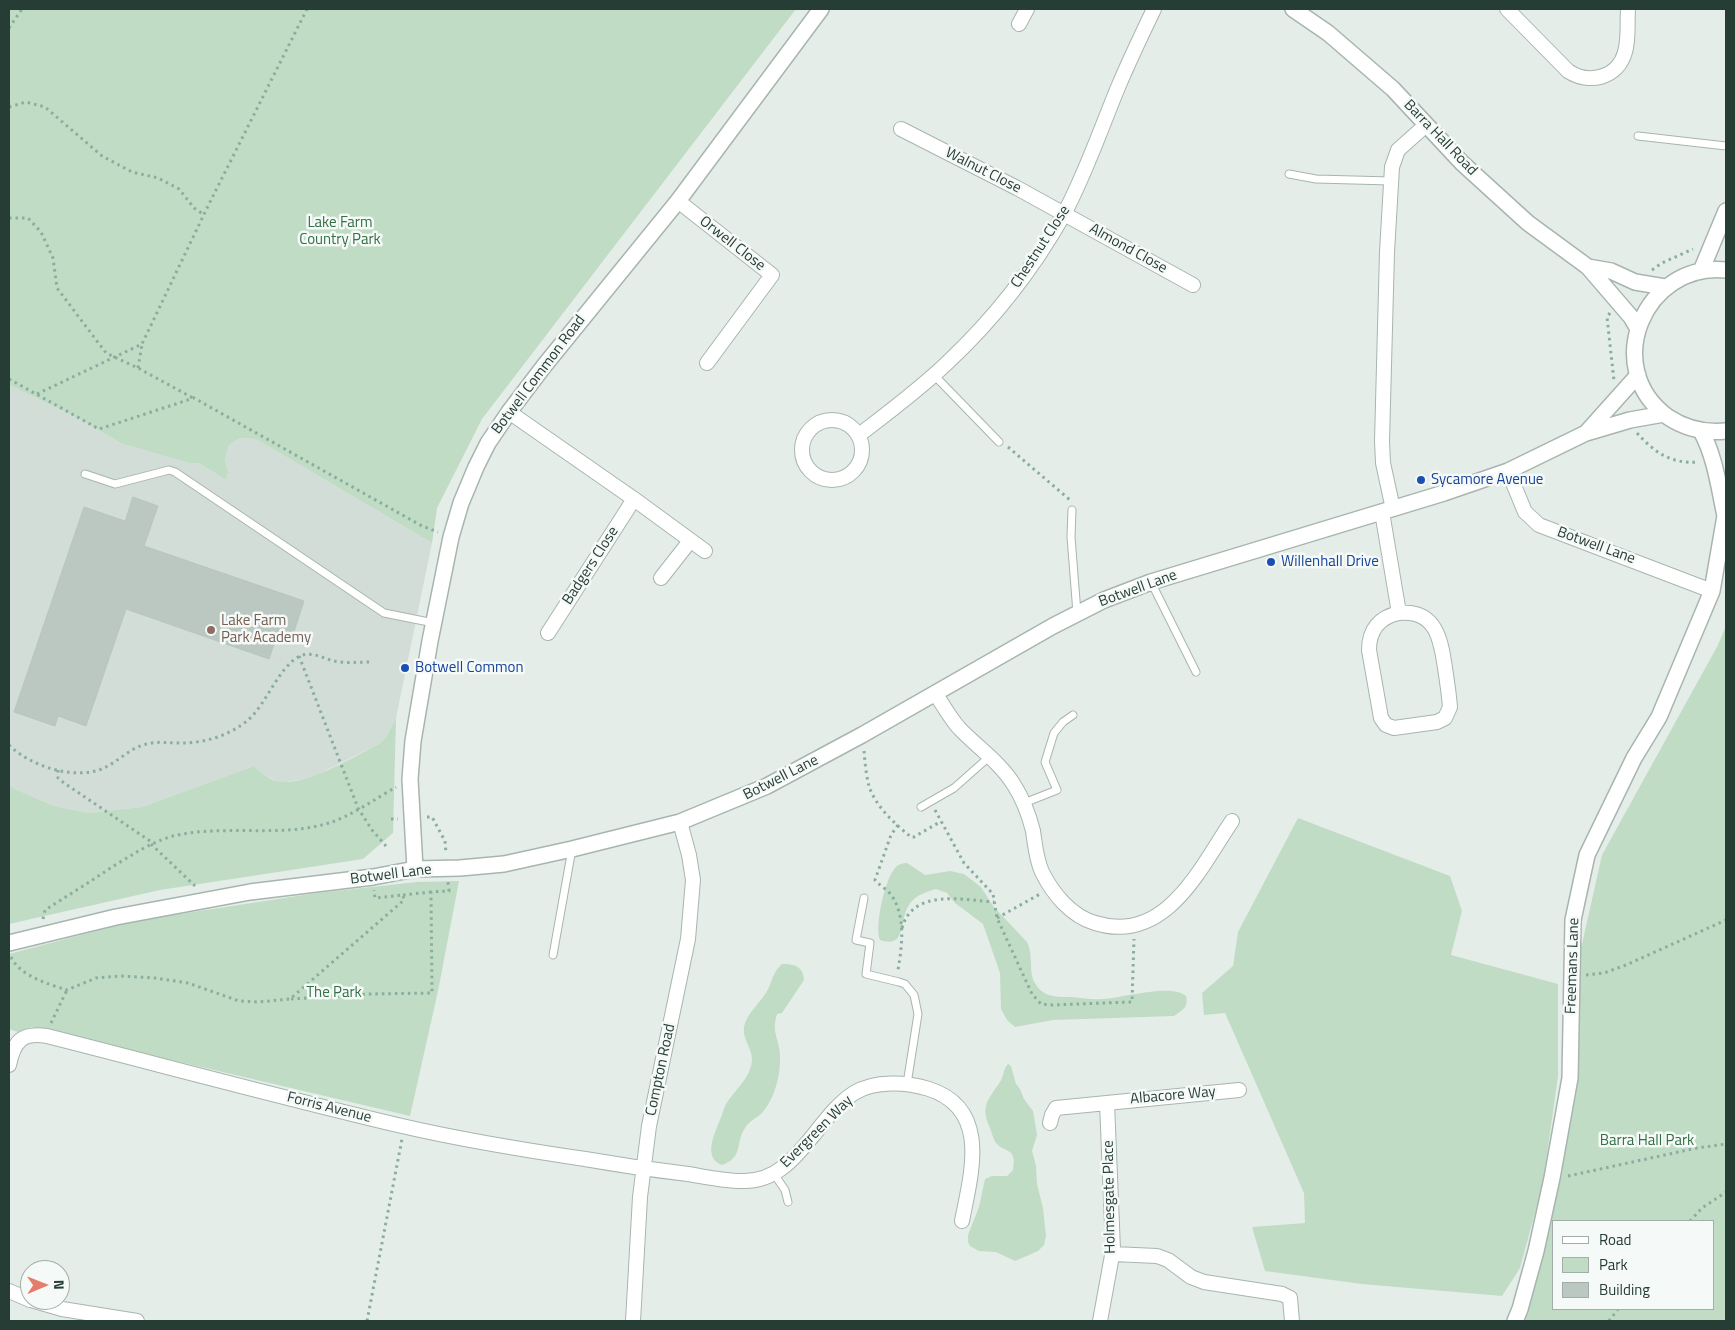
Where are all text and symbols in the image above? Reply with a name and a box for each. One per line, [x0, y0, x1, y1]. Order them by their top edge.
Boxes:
street label: Barra Hall Road [1399, 96, 1481, 180]
street label: Walnut Close [942, 144, 1024, 198]
street label: Chestnut Close [1008, 202, 1074, 292]
street label: Orwell Close [696, 213, 768, 275]
park label: Lake Farm Country Park [299, 214, 381, 249]
street label: Almond Close [1086, 220, 1170, 278]
street label: Botwell Common Road [488, 312, 590, 438]
place label: Sycamore Avenue [1431, 471, 1543, 489]
marker: Sycamore Avenue [1415, 474, 1427, 486]
street label: Badgers Close [559, 524, 623, 608]
street label: Botwell Lane [1554, 524, 1638, 568]
place label: Willenhall Drive [1281, 553, 1379, 571]
marker: Willenhall Drive [1265, 556, 1277, 568]
street label: Botwell Lane [1096, 567, 1180, 611]
place label: Lake Farm Park Academy [221, 612, 311, 647]
marker: Lake Farm Park Academy [205, 624, 217, 636]
place label: Botwell Common [415, 659, 524, 677]
marker: Botwell Common [399, 662, 411, 674]
street label: Botwell Lane [740, 751, 822, 805]
street label: Botwell Lane [349, 861, 433, 889]
street label: Freemans Lane [1562, 917, 1584, 1015]
park label: The Park [306, 984, 362, 1002]
street label: Compton Road [642, 1022, 680, 1118]
street label: Albacore Way [1129, 1083, 1217, 1109]
street label: Forris Avenue [285, 1089, 373, 1127]
street label: Evergreen Way [777, 1092, 857, 1172]
park label: Barra Hall Park [1600, 1132, 1694, 1150]
street label: Holmesgate Place [1100, 1140, 1120, 1254]
legend [1552, 1220, 1715, 1310]
text: Road [1599, 1228, 1631, 1251]
text: Park [1599, 1253, 1628, 1276]
north arrow [20, 1260, 70, 1310]
text: Building [1599, 1278, 1650, 1301]
text: N [49, 1280, 70, 1290]

